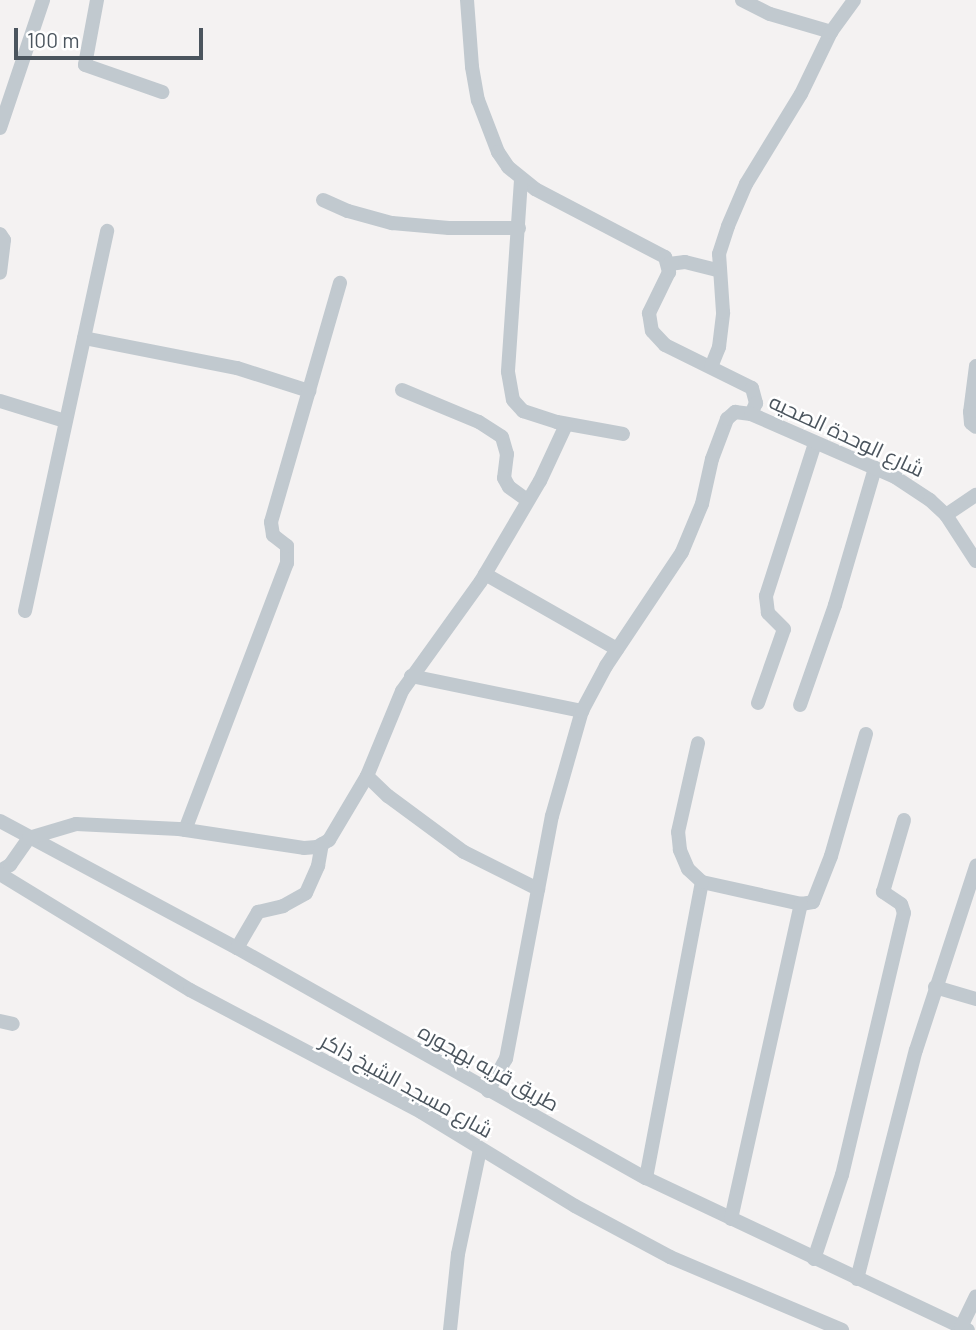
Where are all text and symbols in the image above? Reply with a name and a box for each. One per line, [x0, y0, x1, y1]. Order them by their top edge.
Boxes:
scale bar [18, 14, 206, 58]
text: 100 m [27, 27, 80, 52]
street label: شارع الوحدة الصحيه [765, 388, 929, 482]
street label: طريق قريه بهجوره [414, 1018, 564, 1116]
street label: شارع مسجد الشيخ ذاكر [317, 1027, 497, 1143]

